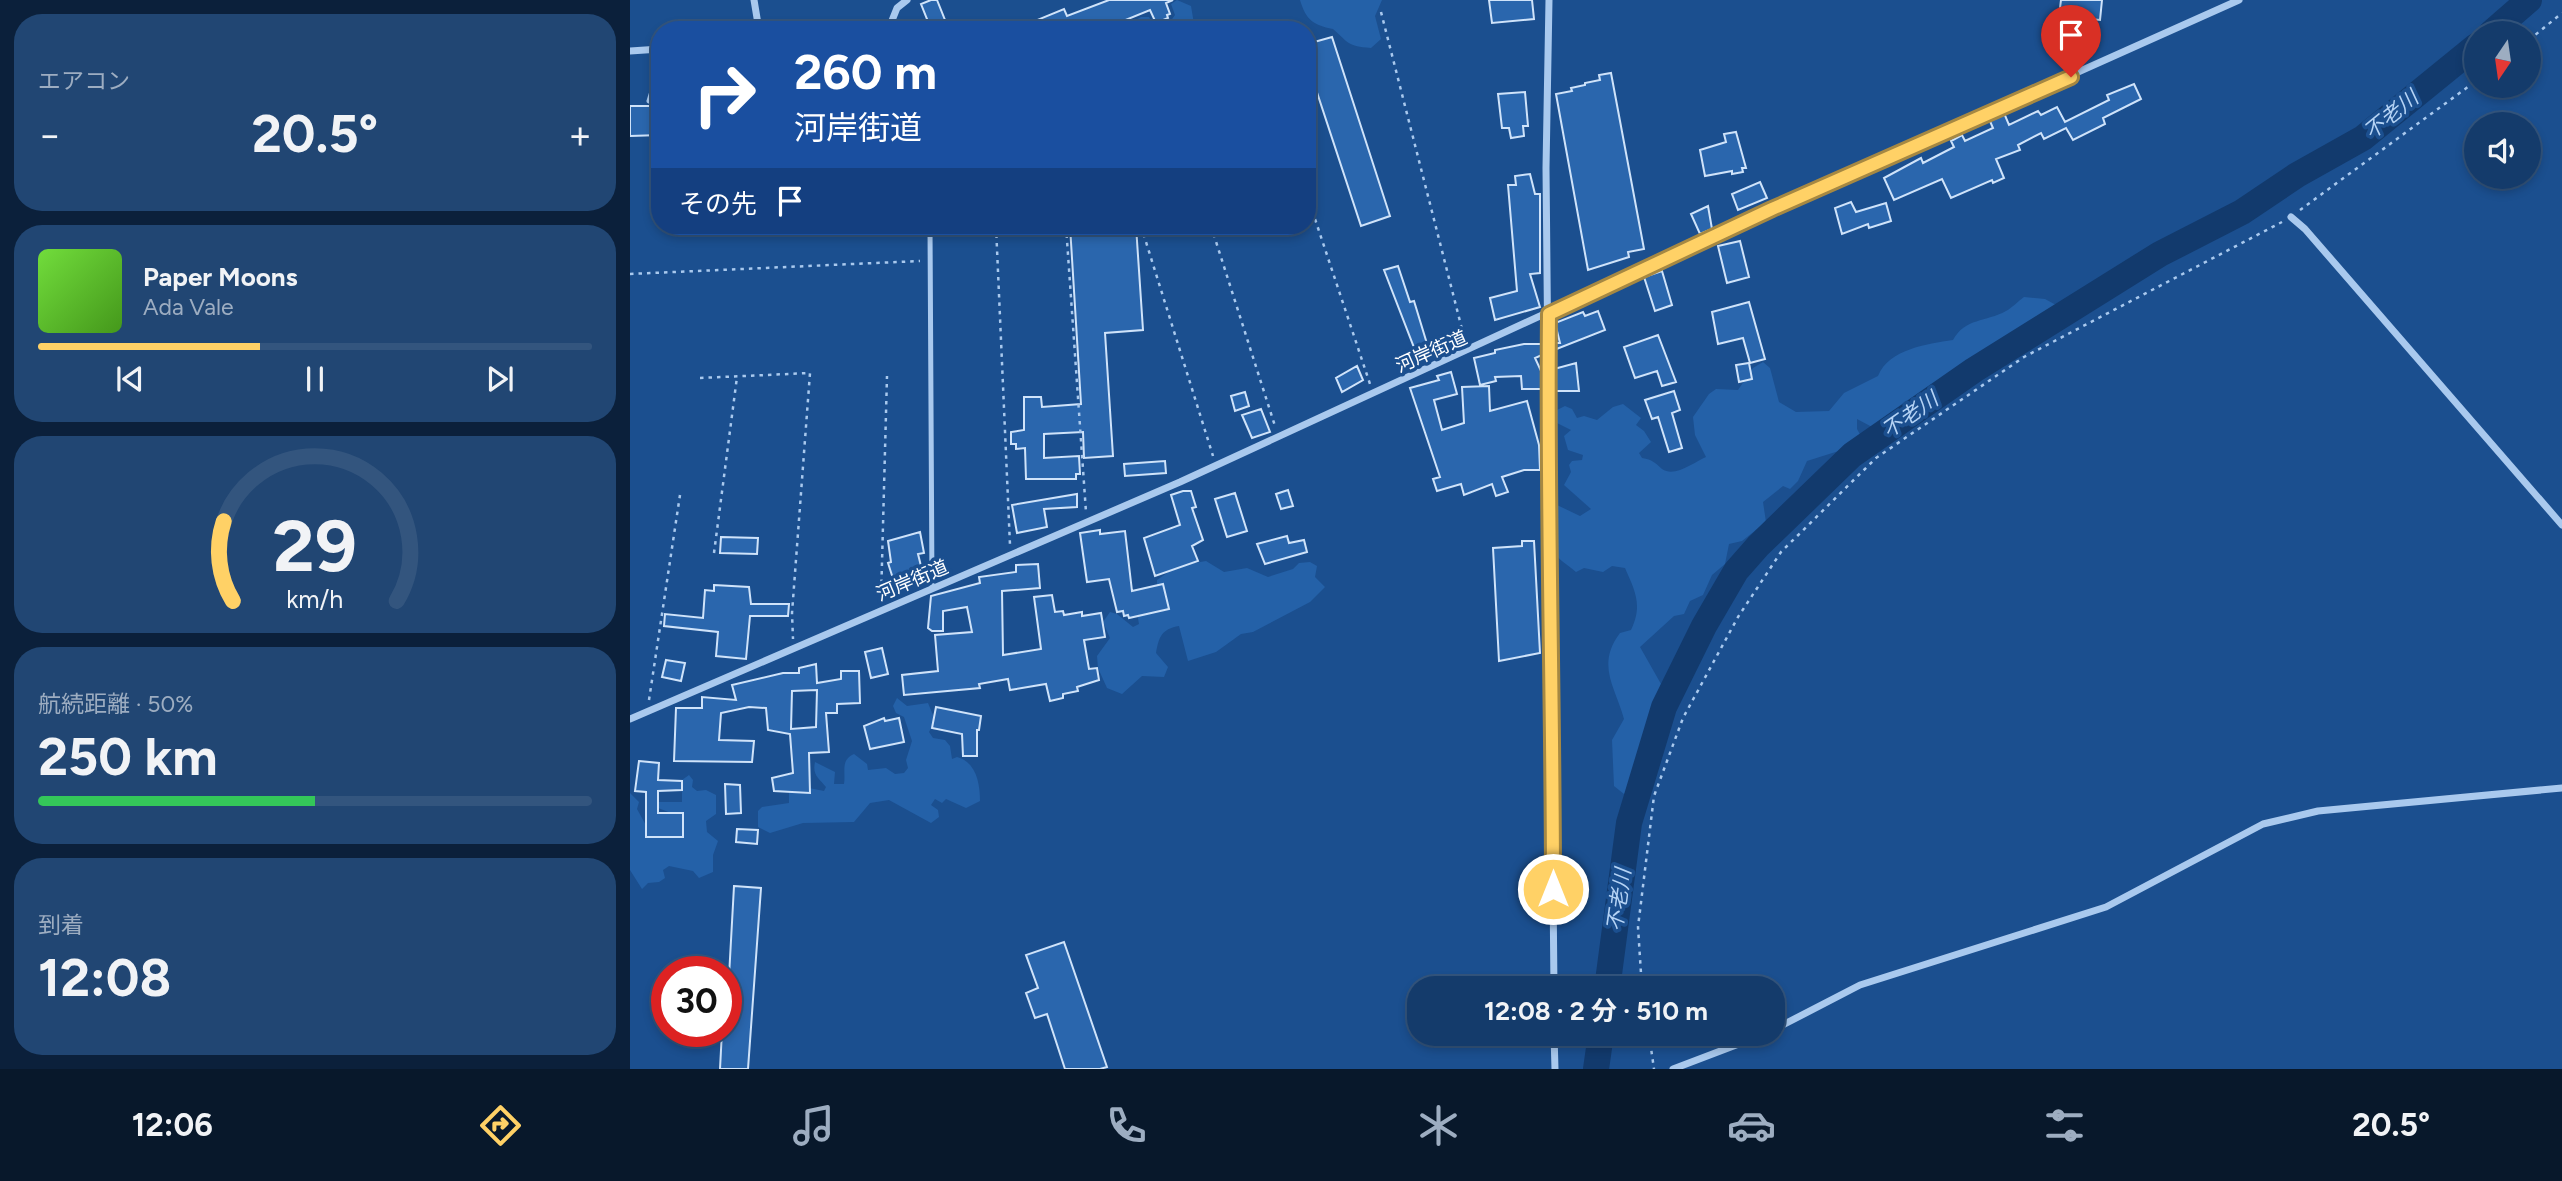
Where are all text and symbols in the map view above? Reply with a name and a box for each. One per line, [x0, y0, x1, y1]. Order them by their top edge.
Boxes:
pin [2041, 5, 2101, 77]
icon: arrive [2052, 16, 2090, 54]
north arrow [2464, 21, 2541, 98]
map controls [2464, 21, 2541, 189]
text: 260 m [794, 42, 937, 101]
icon: right [679, 49, 770, 140]
text: エアコン [38, 67, 130, 95]
water label: 不老川 [2358, 84, 2425, 144]
text: 20.5° [252, 103, 378, 165]
text: 河岸街道 [794, 109, 922, 147]
text: − [38, 112, 62, 158]
text: + [568, 112, 592, 158]
button: sound [2464, 112, 2541, 189]
icon: arrive [771, 182, 809, 220]
text: その先 [679, 188, 757, 220]
text: Paper Moons [143, 261, 298, 293]
text: Ada Vale [143, 293, 234, 321]
street label: 河岸街道 [1392, 325, 1471, 377]
icon: previous [111, 360, 149, 398]
icon: pause [296, 360, 334, 398]
icon: next [481, 360, 519, 398]
water label: 不老川 [1877, 385, 1944, 443]
text: 29 [273, 502, 357, 589]
street label: 河岸街道 [873, 555, 952, 606]
text: km/h [286, 583, 344, 613]
text: 航続距離 · 50% [38, 690, 193, 718]
text: 250 km [38, 726, 218, 788]
position arrow [1516, 852, 1590, 926]
water label: 不老川 [1602, 865, 1636, 933]
text: 到着 [38, 911, 84, 939]
text: 12:08 [38, 947, 171, 1009]
speed limit sign: 30 [651, 956, 742, 1047]
text: 12:08 · 2 分 · 510 m [1484, 995, 1708, 1027]
icon: directions [476, 1101, 525, 1150]
icon: music [789, 1101, 838, 1150]
icon: phone [1102, 1101, 1151, 1150]
icon: climate [1414, 1101, 1463, 1150]
icon: car [1727, 1101, 1776, 1150]
icon: filters [2040, 1101, 2089, 1150]
text: 12:06 [132, 1106, 213, 1144]
text: 20.5° [2352, 1106, 2430, 1144]

